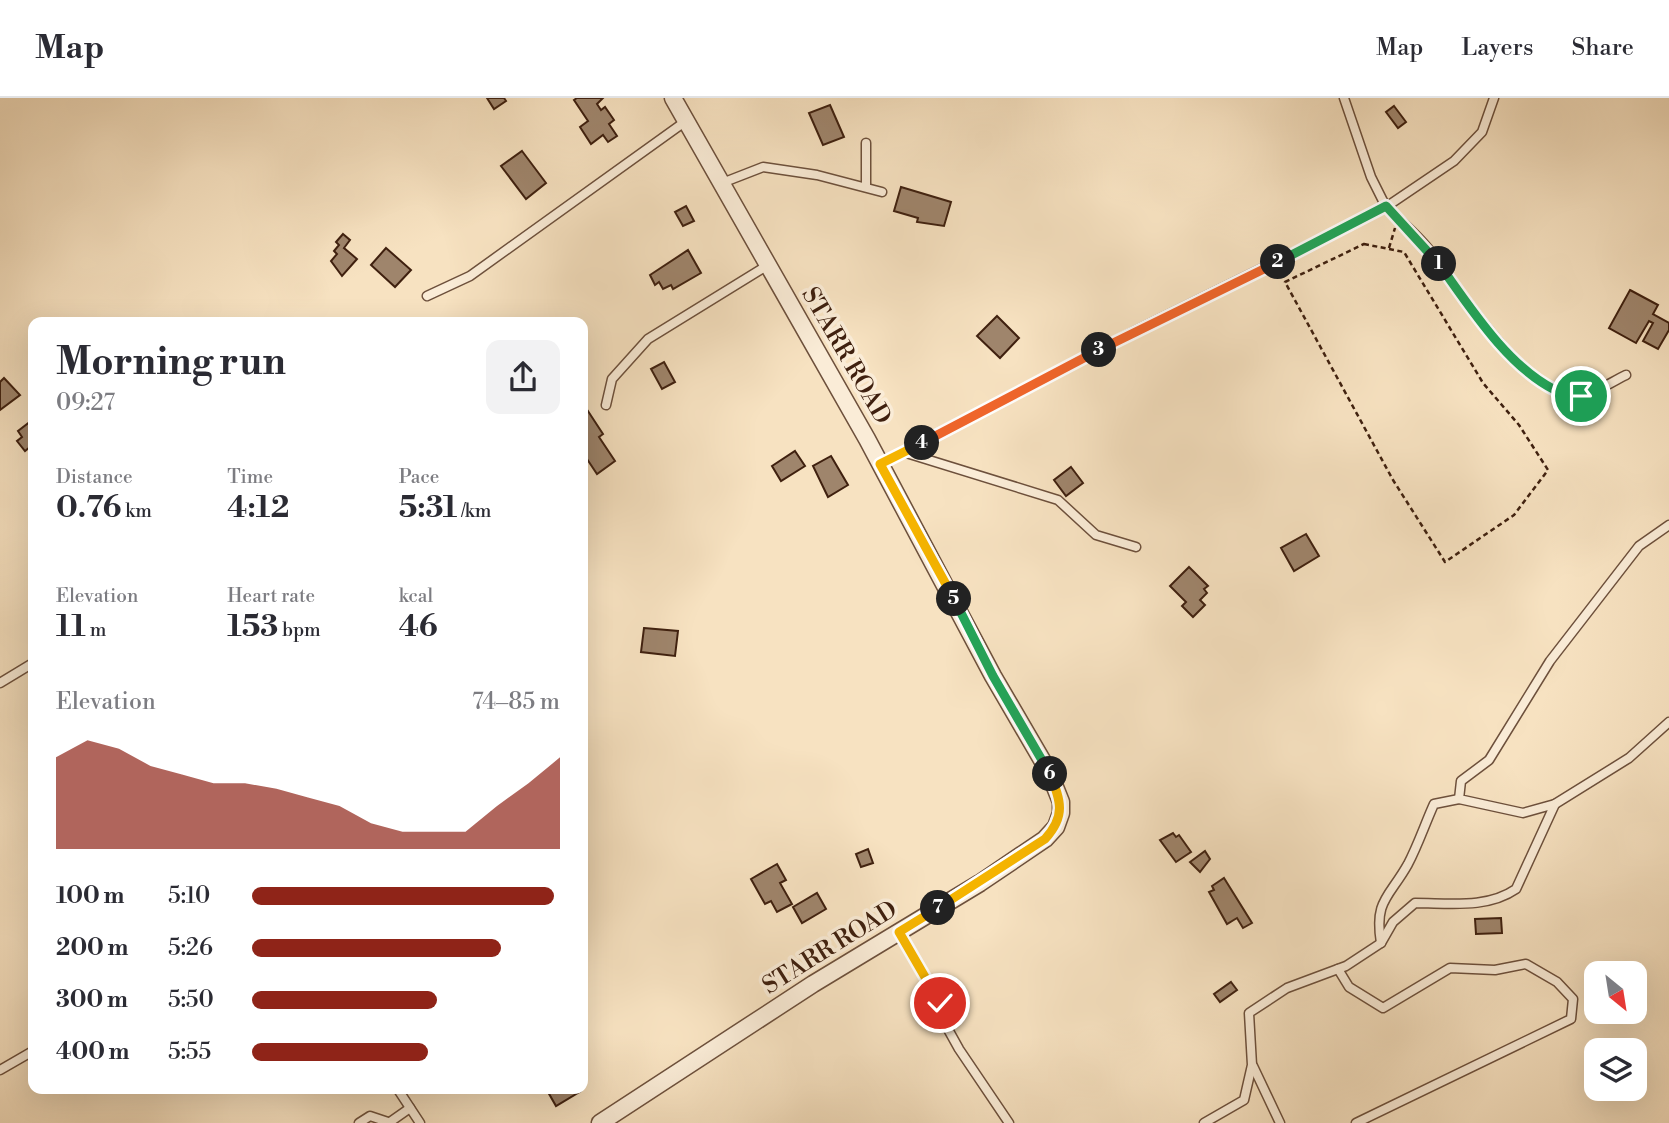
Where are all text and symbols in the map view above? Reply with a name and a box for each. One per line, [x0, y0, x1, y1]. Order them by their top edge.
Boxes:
text: Map [35, 28, 104, 69]
text: Map [1376, 33, 1423, 63]
text: Layers [1461, 33, 1533, 63]
text: Share [1571, 33, 1634, 63]
pin: 2 [1260, 244, 1296, 280]
pin: 1 [1422, 246, 1456, 282]
text: 2 [1272, 249, 1283, 273]
text: 1 [1434, 251, 1443, 275]
street label: STARR ROAD [795, 282, 897, 430]
pin: 3 [1082, 332, 1116, 368]
text: 3 [1093, 337, 1104, 361]
text: Morning run [56, 339, 286, 386]
button: share [486, 340, 560, 414]
pin [1551, 366, 1611, 426]
icon: arrive [1562, 377, 1600, 415]
text: 09:27 [56, 389, 115, 417]
pin: 4 [904, 426, 940, 460]
text: 4 [915, 430, 928, 454]
text: Distance [56, 465, 133, 489]
text: Time [227, 465, 273, 489]
text: Pace [399, 465, 439, 489]
text: 0.76 [56, 489, 121, 527]
text: 4:12 [227, 489, 289, 527]
text: 5:31 [399, 489, 457, 527]
text: km [121, 499, 152, 523]
text: /km [457, 499, 491, 523]
pin: 5 [936, 582, 972, 616]
text: Elevation [56, 584, 138, 608]
text: Heart rate [227, 584, 315, 608]
text: kcal [399, 584, 433, 608]
text: 5 [948, 586, 959, 610]
text: 11 [56, 608, 86, 646]
text: 153 [227, 608, 278, 646]
text: 46 [399, 608, 438, 646]
text: m [86, 618, 106, 642]
text: bpm [278, 618, 321, 642]
text: Elevation [56, 688, 156, 716]
text: 74–85 m [472, 688, 560, 716]
pin: 6 [1032, 756, 1068, 792]
text: 6 [1044, 761, 1055, 785]
text: 100 m [56, 882, 124, 910]
text: 5:10 [168, 882, 210, 910]
pin: 7 [920, 890, 956, 926]
street label: STARR ROAD [757, 895, 903, 1001]
text: 7 [932, 895, 943, 919]
text: 200 m [56, 934, 128, 962]
text: 5:26 [168, 934, 213, 962]
north arrow [1584, 961, 1647, 1024]
map controls [1584, 961, 1647, 1101]
pin [910, 973, 970, 1033]
icon: check [921, 984, 959, 1022]
text: 300 m [56, 986, 128, 1014]
text: 5:50 [168, 986, 214, 1014]
text: 400 m [56, 1038, 129, 1066]
text: 5:55 [168, 1038, 211, 1066]
button: layers [1584, 1038, 1647, 1101]

